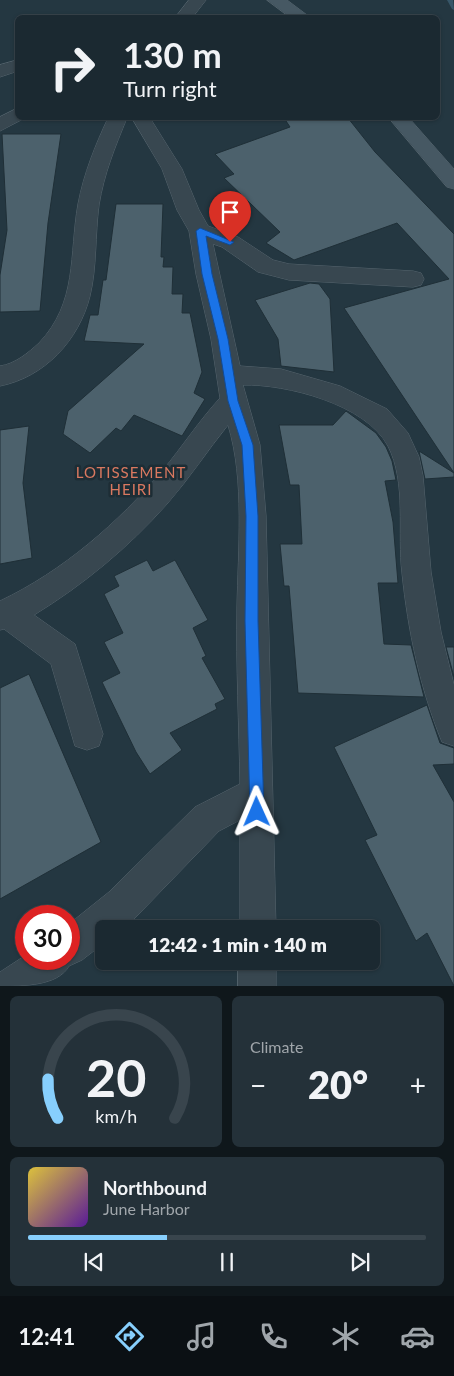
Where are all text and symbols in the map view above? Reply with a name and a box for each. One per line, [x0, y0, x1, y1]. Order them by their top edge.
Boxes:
text: 130 m [123, 33, 222, 75]
icon: right [40, 35, 105, 100]
text: Turn right [123, 75, 217, 102]
pin [209, 191, 251, 242]
icon: arrive [216, 198, 244, 226]
district label: LOTISSEMENT HEIRI [76, 463, 186, 498]
position arrow [230, 785, 282, 837]
speed limit sign: 30 [15, 905, 80, 970]
text: 12:42 · 1 min · 140 m [148, 933, 327, 956]
text: Climate [250, 1037, 303, 1056]
text: 20 [86, 1046, 146, 1108]
text: 20° [308, 1061, 368, 1107]
text: − [250, 1068, 266, 1102]
text: + [410, 1068, 426, 1102]
text: km/h [95, 1105, 137, 1127]
text: Northbound [103, 1176, 207, 1199]
text: June Harbor [103, 1199, 190, 1218]
icon: previous [80, 1248, 108, 1276]
icon: pause [213, 1248, 241, 1276]
icon: next [346, 1248, 374, 1276]
icon: directions [112, 1319, 147, 1354]
icon: music [184, 1319, 219, 1354]
icon: phone [256, 1319, 291, 1354]
icon: climate [328, 1319, 363, 1354]
icon: car [400, 1319, 435, 1354]
text: 12:41 [19, 1323, 75, 1350]

